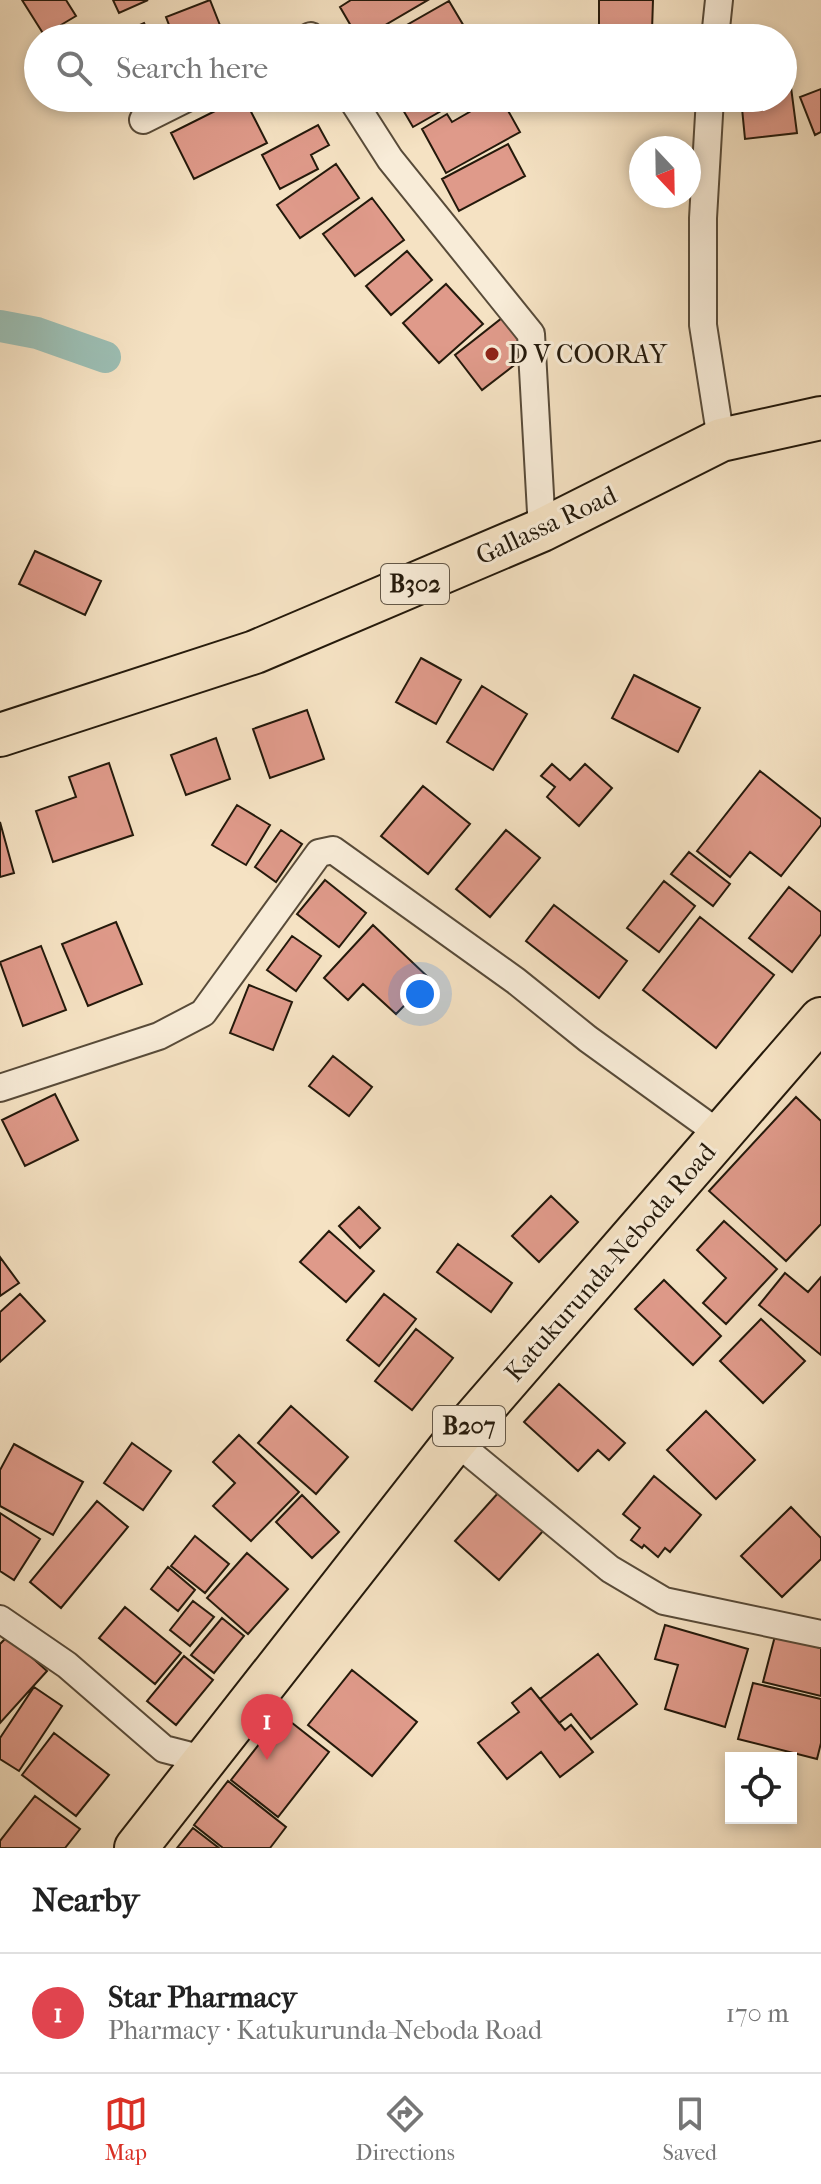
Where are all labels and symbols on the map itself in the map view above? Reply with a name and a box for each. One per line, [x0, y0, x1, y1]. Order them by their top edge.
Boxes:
north arrow [629, 136, 701, 208]
place label: D V COORAY [508, 339, 668, 370]
marker: D V COORAY [483, 345, 501, 363]
street label: Gallassa Road [471, 479, 622, 572]
road number: B302 [381, 564, 449, 604]
your location [400, 974, 440, 1014]
street label: Katukurunda-Neboda Road [498, 1136, 723, 1388]
road number: B207 [433, 1406, 505, 1446]
pin: 1 [241, 1694, 293, 1760]

